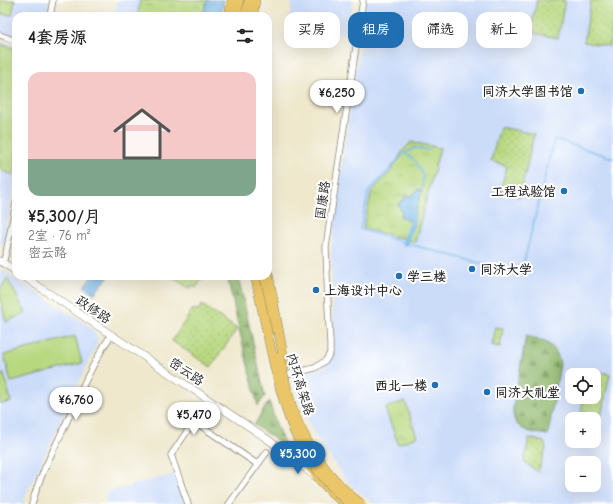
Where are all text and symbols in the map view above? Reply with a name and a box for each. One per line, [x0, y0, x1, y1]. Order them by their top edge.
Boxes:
chip: 买房 [284, 12, 340, 48]
chip: 租房 [348, 12, 404, 48]
chip: 筛选 [412, 12, 468, 48]
chip: 新上 [476, 12, 532, 48]
icon: filters [234, 25, 256, 47]
text: 4套房源 [28, 28, 87, 47]
pin: ¥6,250 [304, 80, 370, 114]
place label: 同济大学图书馆 [482, 84, 573, 99]
text: ¥6,250 [319, 85, 355, 100]
marker: 同济大学图书馆 [576, 86, 586, 96]
icon: home [106, 98, 178, 170]
street label: 国康路 [312, 180, 333, 220]
place label: 工程试验馆 [491, 184, 556, 199]
marker: 工程试验馆 [559, 186, 569, 196]
text: ¥5,300/月 [28, 207, 101, 226]
text: 2室 · 76 m² [28, 228, 90, 243]
text: 密云路 [28, 245, 67, 260]
place label: 同济大学 [480, 262, 532, 277]
marker: 同济大学 [467, 264, 477, 274]
place label: 学三楼 [407, 269, 446, 284]
marker: 学三楼 [394, 271, 404, 281]
place label: 上海设计中心 [324, 283, 402, 298]
marker: 上海设计中心 [311, 285, 321, 295]
street label: 政修路 [73, 292, 114, 327]
street label: 内环高架路 [284, 351, 317, 417]
street label: 密云路 [166, 354, 207, 389]
map controls [565, 368, 601, 492]
button: locate [565, 368, 601, 404]
place label: 西北一楼 [375, 378, 427, 393]
marker: 西北一楼 [430, 380, 440, 390]
place label: 同济大礼堂 [495, 385, 560, 400]
pin: ¥6,760 [43, 387, 109, 421]
marker: 同济大礼堂 [482, 387, 492, 397]
text: ¥6,760 [58, 392, 94, 407]
pin: ¥5,470 [161, 402, 227, 436]
text: ¥5,470 [176, 407, 212, 422]
button: + [565, 412, 601, 448]
pin: ¥5,300 [265, 441, 331, 475]
text: ¥5,300 [279, 446, 317, 461]
button: − [565, 456, 601, 492]

